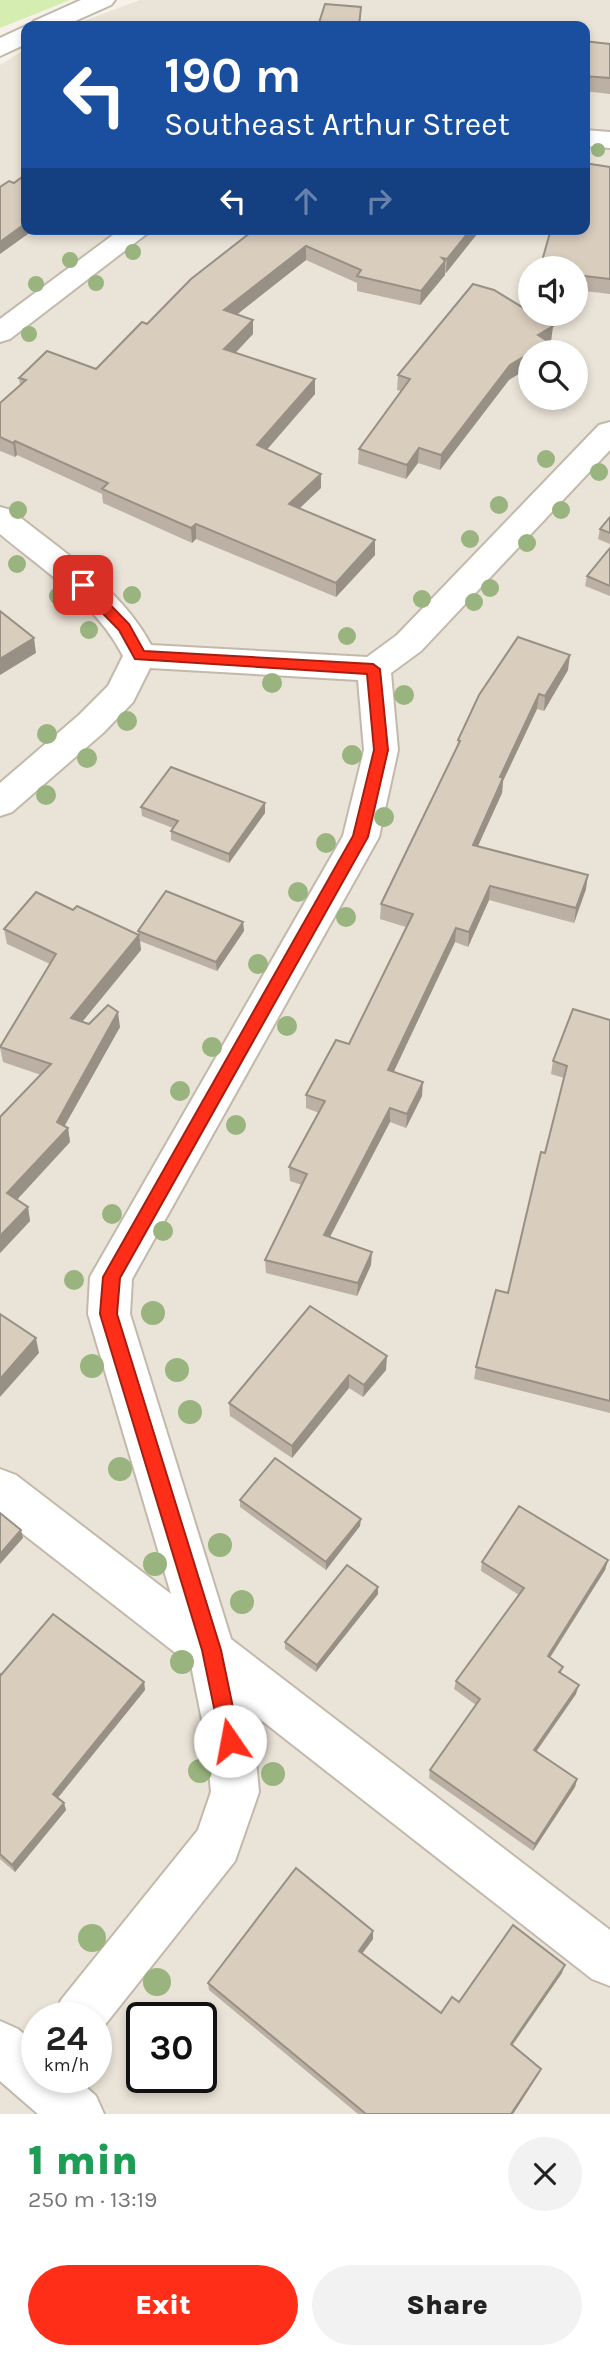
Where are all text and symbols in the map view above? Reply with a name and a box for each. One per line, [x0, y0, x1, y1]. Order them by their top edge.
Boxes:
text: 190 m [164, 47, 301, 104]
icon: left [49, 49, 140, 140]
text: Southeast Arthur Street [164, 106, 510, 143]
icon: left [214, 182, 252, 220]
icon: ahead [287, 182, 325, 220]
icon: right [360, 182, 398, 220]
map controls [518, 256, 588, 410]
button: sound [518, 256, 588, 326]
button: search [518, 340, 588, 410]
pin [53, 555, 113, 615]
icon: arrive [64, 566, 102, 604]
position arrow [193, 1704, 267, 1778]
speed limit sign: 30 [126, 2002, 217, 2093]
text: 24 [46, 2018, 88, 2059]
text: km/h [44, 2054, 89, 2076]
text: 1 min [28, 2135, 138, 2185]
button: close [508, 2137, 582, 2211]
text: 250 m · 13:19 [28, 2186, 157, 2213]
button: Exit [28, 2265, 298, 2345]
button: Share [312, 2265, 582, 2345]

